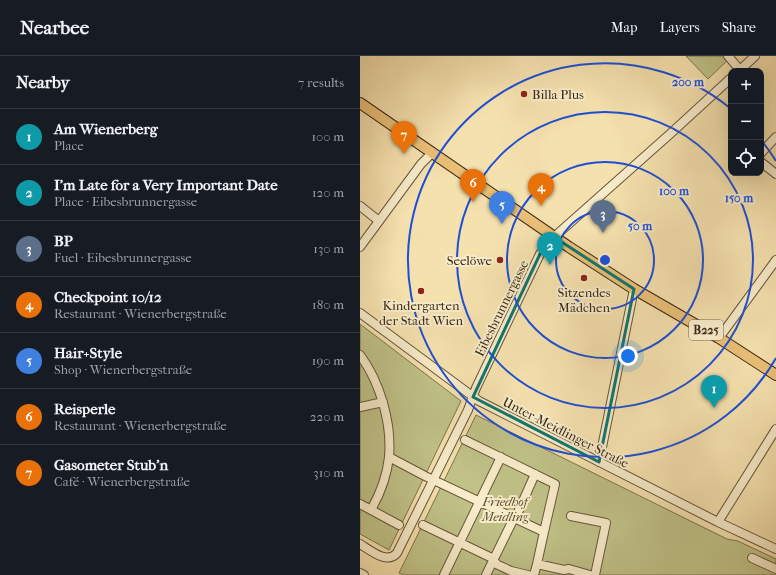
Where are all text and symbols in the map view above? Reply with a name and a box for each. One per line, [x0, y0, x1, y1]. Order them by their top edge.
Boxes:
text: Nearbee [20, 17, 89, 39]
text: Map [611, 19, 638, 36]
text: Layers [660, 19, 700, 36]
text: Share [722, 19, 756, 36]
map controls [728, 68, 764, 176]
button: + [728, 68, 764, 104]
text: Nearby [16, 72, 70, 92]
text: 7 results [298, 75, 344, 90]
text: 200 m [672, 75, 705, 89]
place label: Billa Plus [532, 87, 584, 102]
marker: Billa Plus [519, 89, 529, 99]
button: − [728, 104, 764, 140]
text: Am Wienerberg [54, 120, 158, 138]
pin: 7 [391, 121, 417, 154]
text: 1 [27, 129, 31, 144]
text: 100 m [311, 129, 344, 144]
text: Place [54, 138, 84, 153]
button: locate [728, 140, 764, 176]
pin: 6 [460, 169, 486, 202]
pin: 4 [528, 173, 554, 206]
text: I’m Late for a Very Important Date [54, 176, 278, 194]
text: 100 m [659, 184, 690, 198]
text: 2 [26, 185, 32, 200]
text: 120 m [312, 185, 344, 200]
pin: 5 [489, 191, 515, 224]
text: 150 m [725, 191, 754, 205]
text: Place · Eibesbrunnergasse [54, 194, 197, 209]
pin: 3 [590, 200, 616, 233]
text: 50 m [628, 219, 653, 233]
text: BP [54, 232, 73, 250]
pin: 2 [537, 232, 563, 265]
text: 3 [26, 241, 32, 256]
text: 130 m [313, 241, 344, 256]
text: Fuel · Eibesbrunnergasse [54, 250, 192, 265]
place label: Seelöwe [447, 253, 493, 268]
centre of rings [598, 253, 612, 267]
marker: Seelöwe [495, 255, 505, 265]
street label: Eibesbrunnergasse [472, 257, 532, 359]
marker: Sitzendes Mädchen [579, 273, 589, 283]
place label: Sitzendes Mädchen [557, 285, 611, 315]
marker: Kindergarten der Stadt Wien [416, 286, 426, 296]
text: Checkpoint 10/12 [54, 288, 162, 306]
text: 4 [25, 297, 33, 312]
text: 180 m [312, 297, 344, 312]
place label: Kindergarten der Stadt Wien [379, 298, 463, 328]
text: Restaurant · Wienerbergstraße [54, 306, 227, 321]
road number: B225 [689, 320, 723, 340]
text: Hair+Style [54, 344, 122, 362]
your location [618, 346, 638, 366]
text: 5 [26, 353, 32, 368]
text: 190 m [312, 353, 344, 368]
text: Shop · Wienerbergstraße [54, 362, 192, 377]
pin: 1 [701, 375, 727, 408]
street label: Unter-Meidlinger Straße [500, 394, 632, 471]
text: Reisperle [54, 400, 115, 418]
text: 6 [25, 409, 33, 424]
text: 220 m [310, 409, 344, 424]
text: Restaurant · Wienerbergstraße [54, 418, 227, 433]
text: Gasometer Stub'n [54, 456, 168, 474]
text: 7 [26, 465, 32, 480]
text: 310 m [313, 465, 344, 480]
text: Café · Wienerbergstraße [54, 474, 190, 489]
park label: Friedhof Meidling [481, 494, 531, 524]

